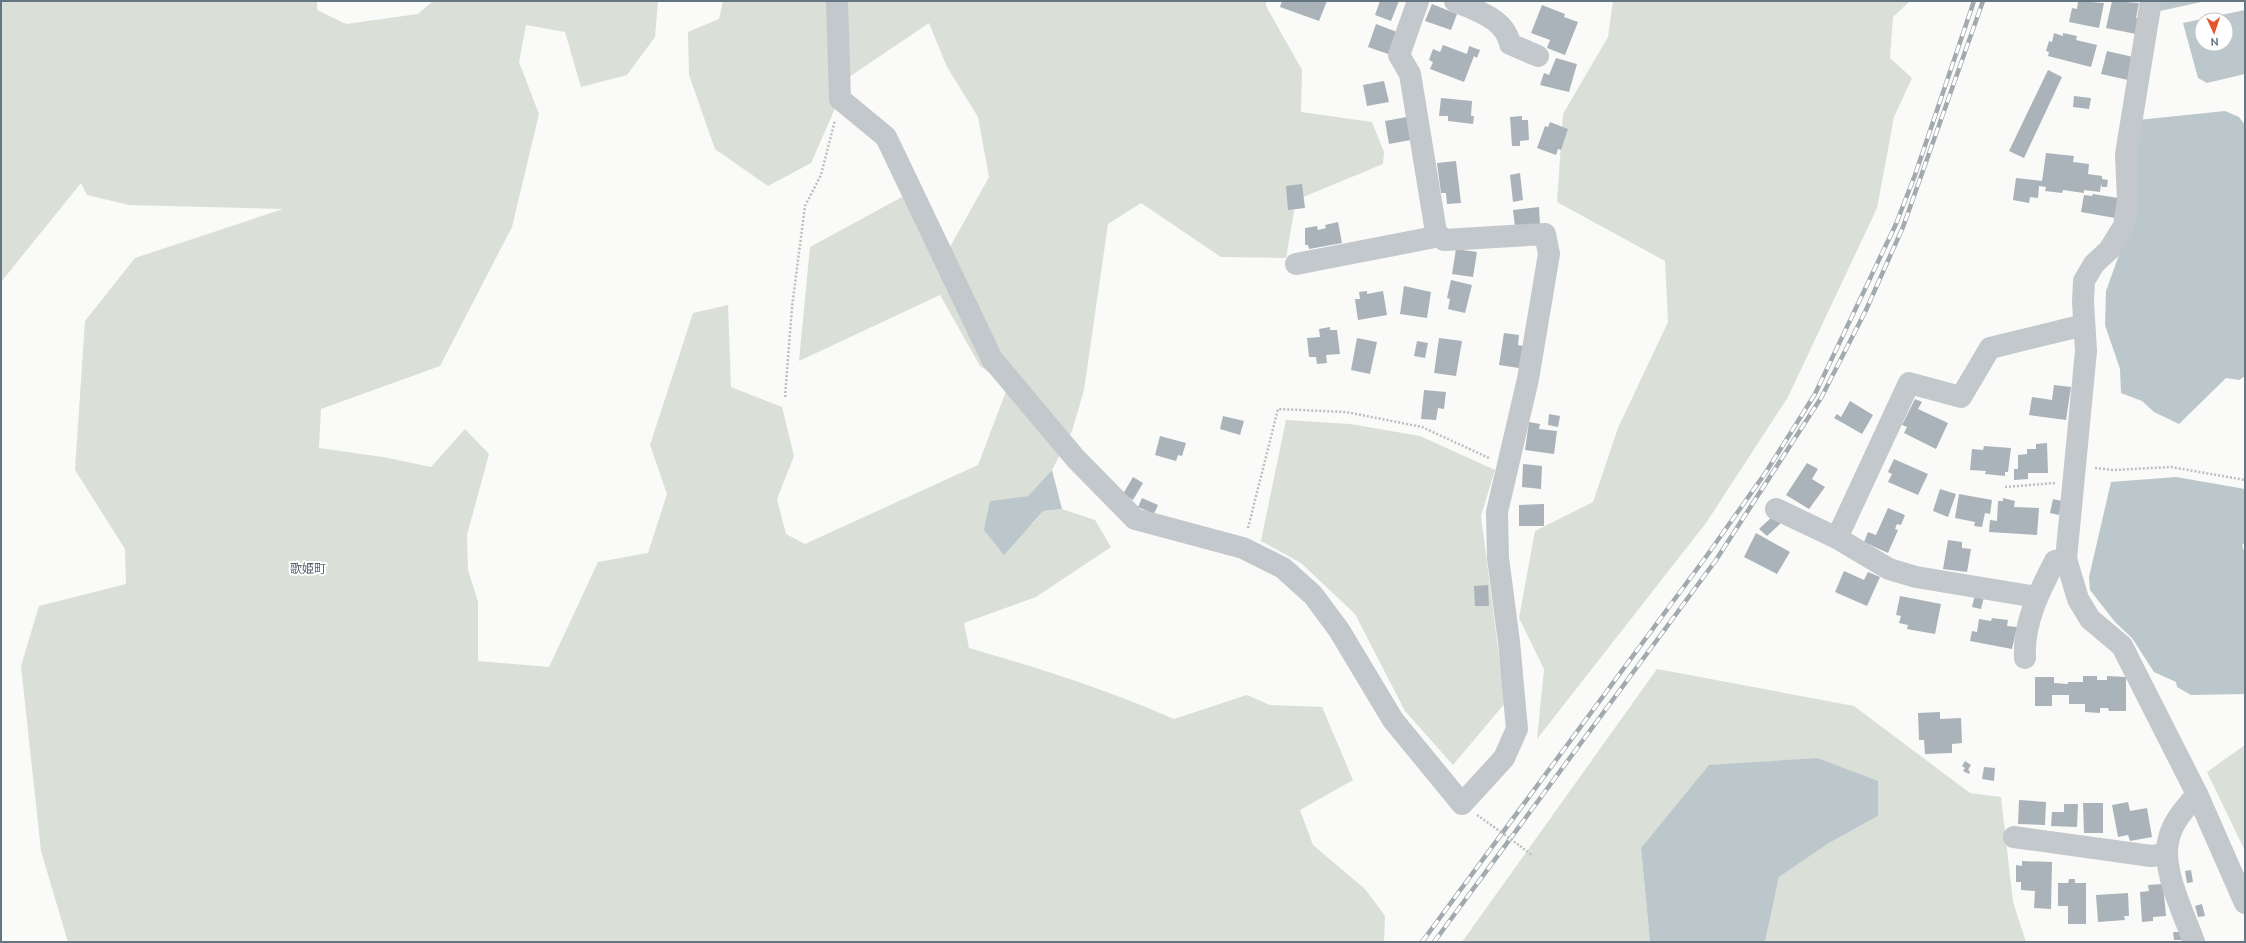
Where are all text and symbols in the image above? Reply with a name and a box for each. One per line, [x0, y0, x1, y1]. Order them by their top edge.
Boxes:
north arrow [2194, 12, 2234, 52]
text: N [2210, 36, 2219, 48]
district label: 歌姫町 [290, 562, 326, 575]

